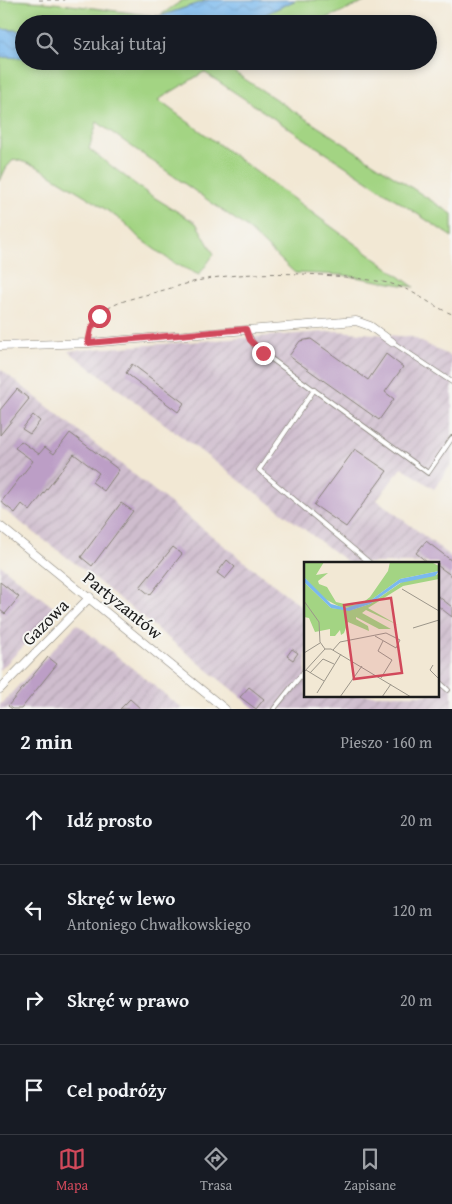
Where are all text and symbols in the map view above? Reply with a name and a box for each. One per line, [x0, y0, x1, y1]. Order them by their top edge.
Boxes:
search box [15, 15, 437, 70]
icon: search [33, 29, 61, 57]
text: Szukaj tutaj [73, 29, 167, 57]
route start [88, 305, 111, 328]
route end [252, 342, 275, 365]
inset map [304, 562, 440, 696]
street label: Partyzantów [77, 564, 169, 646]
street label: Gazowa [15, 592, 75, 652]
text: 2 min [20, 726, 72, 757]
text: Pieszo · 160 m [340, 730, 432, 754]
icon: ahead [20, 806, 48, 834]
text: Idź prosto [67, 806, 152, 834]
text: 20 m [400, 808, 432, 832]
text: Skręć w lewo [67, 884, 175, 912]
icon: left [20, 896, 48, 924]
text: 120 m [392, 898, 432, 922]
text: Antoniego Chwałkowskiego [67, 912, 251, 936]
icon: right [20, 986, 48, 1014]
text: Skręć w prawo [67, 986, 189, 1014]
text: 20 m [400, 988, 432, 1012]
icon: arrive [20, 1076, 48, 1104]
text: Cel podróży [67, 1076, 167, 1104]
tab: Mapa [56, 1145, 88, 1195]
tab: Trasa [200, 1145, 232, 1195]
tab: Zapisane [344, 1145, 396, 1195]

